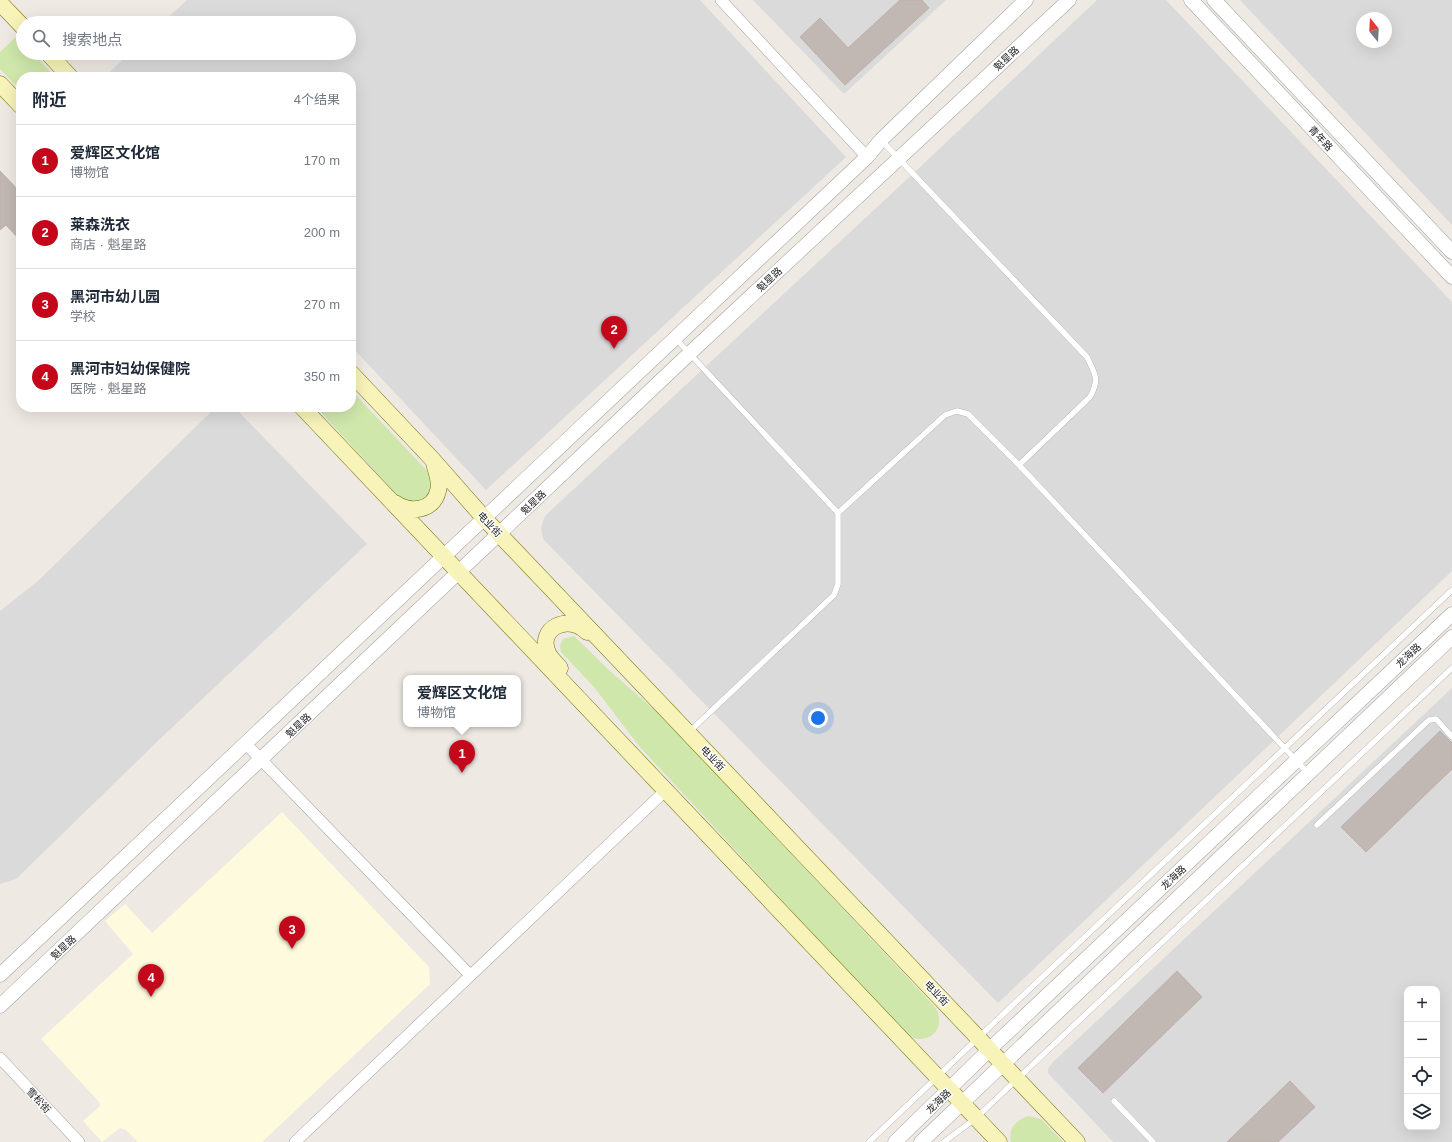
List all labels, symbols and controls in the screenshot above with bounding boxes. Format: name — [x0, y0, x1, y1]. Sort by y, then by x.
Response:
north arrow — [1356, 12, 1392, 48]
search box — [16, 16, 356, 60]
icon: search — [30, 27, 52, 49]
text: 搜索地点 — [62, 31, 122, 48]
street label: 魁星路 — [992, 44, 1021, 73]
text: 附近 — [32, 91, 66, 110]
text: 4个结果 — [294, 92, 340, 107]
street label: 青年路 — [1306, 124, 1335, 153]
text: 爱辉区文化馆 — [70, 144, 160, 161]
text: 1 — [41, 153, 49, 168]
text: 170 m — [304, 153, 340, 168]
text: 博物馆 — [70, 165, 109, 180]
text: 莱森洗衣 — [70, 216, 130, 233]
text: 2 — [41, 225, 49, 240]
text: 200 m — [304, 225, 340, 240]
text: 商店 · 魁星路 — [70, 237, 147, 252]
street label: 魁星路 — [755, 265, 784, 294]
text: 黑河市幼儿园 — [70, 288, 160, 305]
text: 3 — [41, 297, 49, 312]
text: 270 m — [304, 297, 340, 312]
text: 学校 — [70, 309, 96, 324]
pin: 2 — [601, 316, 627, 349]
text: 黑河市妇幼保健院 — [70, 360, 190, 377]
text: 4 — [41, 369, 49, 384]
text: 350 m — [304, 369, 340, 384]
text: 医院 · 魁星路 — [70, 381, 147, 396]
street label: 魁星路 — [519, 488, 548, 517]
street label: 电业街 — [475, 510, 504, 539]
street label: 龙海路 — [1394, 641, 1423, 670]
popup — [403, 675, 521, 727]
text: 爱辉区文化馆 — [417, 684, 507, 701]
text: 博物馆 — [417, 705, 456, 720]
your location — [808, 708, 828, 728]
street label: 魁星路 — [284, 711, 313, 740]
pin: 1 — [449, 740, 475, 773]
street label: 电业街 — [698, 744, 727, 773]
street label: 龙海路 — [1159, 863, 1188, 892]
pin: 3 — [279, 916, 305, 949]
street label: 魁星路 — [49, 933, 78, 962]
pin: 4 — [138, 964, 164, 997]
street label: 电业街 — [922, 979, 951, 1008]
map controls — [1404, 986, 1440, 1130]
button: + — [1404, 986, 1440, 1022]
button: − — [1404, 1022, 1440, 1058]
button: locate — [1404, 1058, 1440, 1094]
street label: 雪松街 — [24, 1086, 53, 1115]
street label: 龙海路 — [924, 1087, 953, 1116]
button: layers — [1404, 1094, 1440, 1130]

